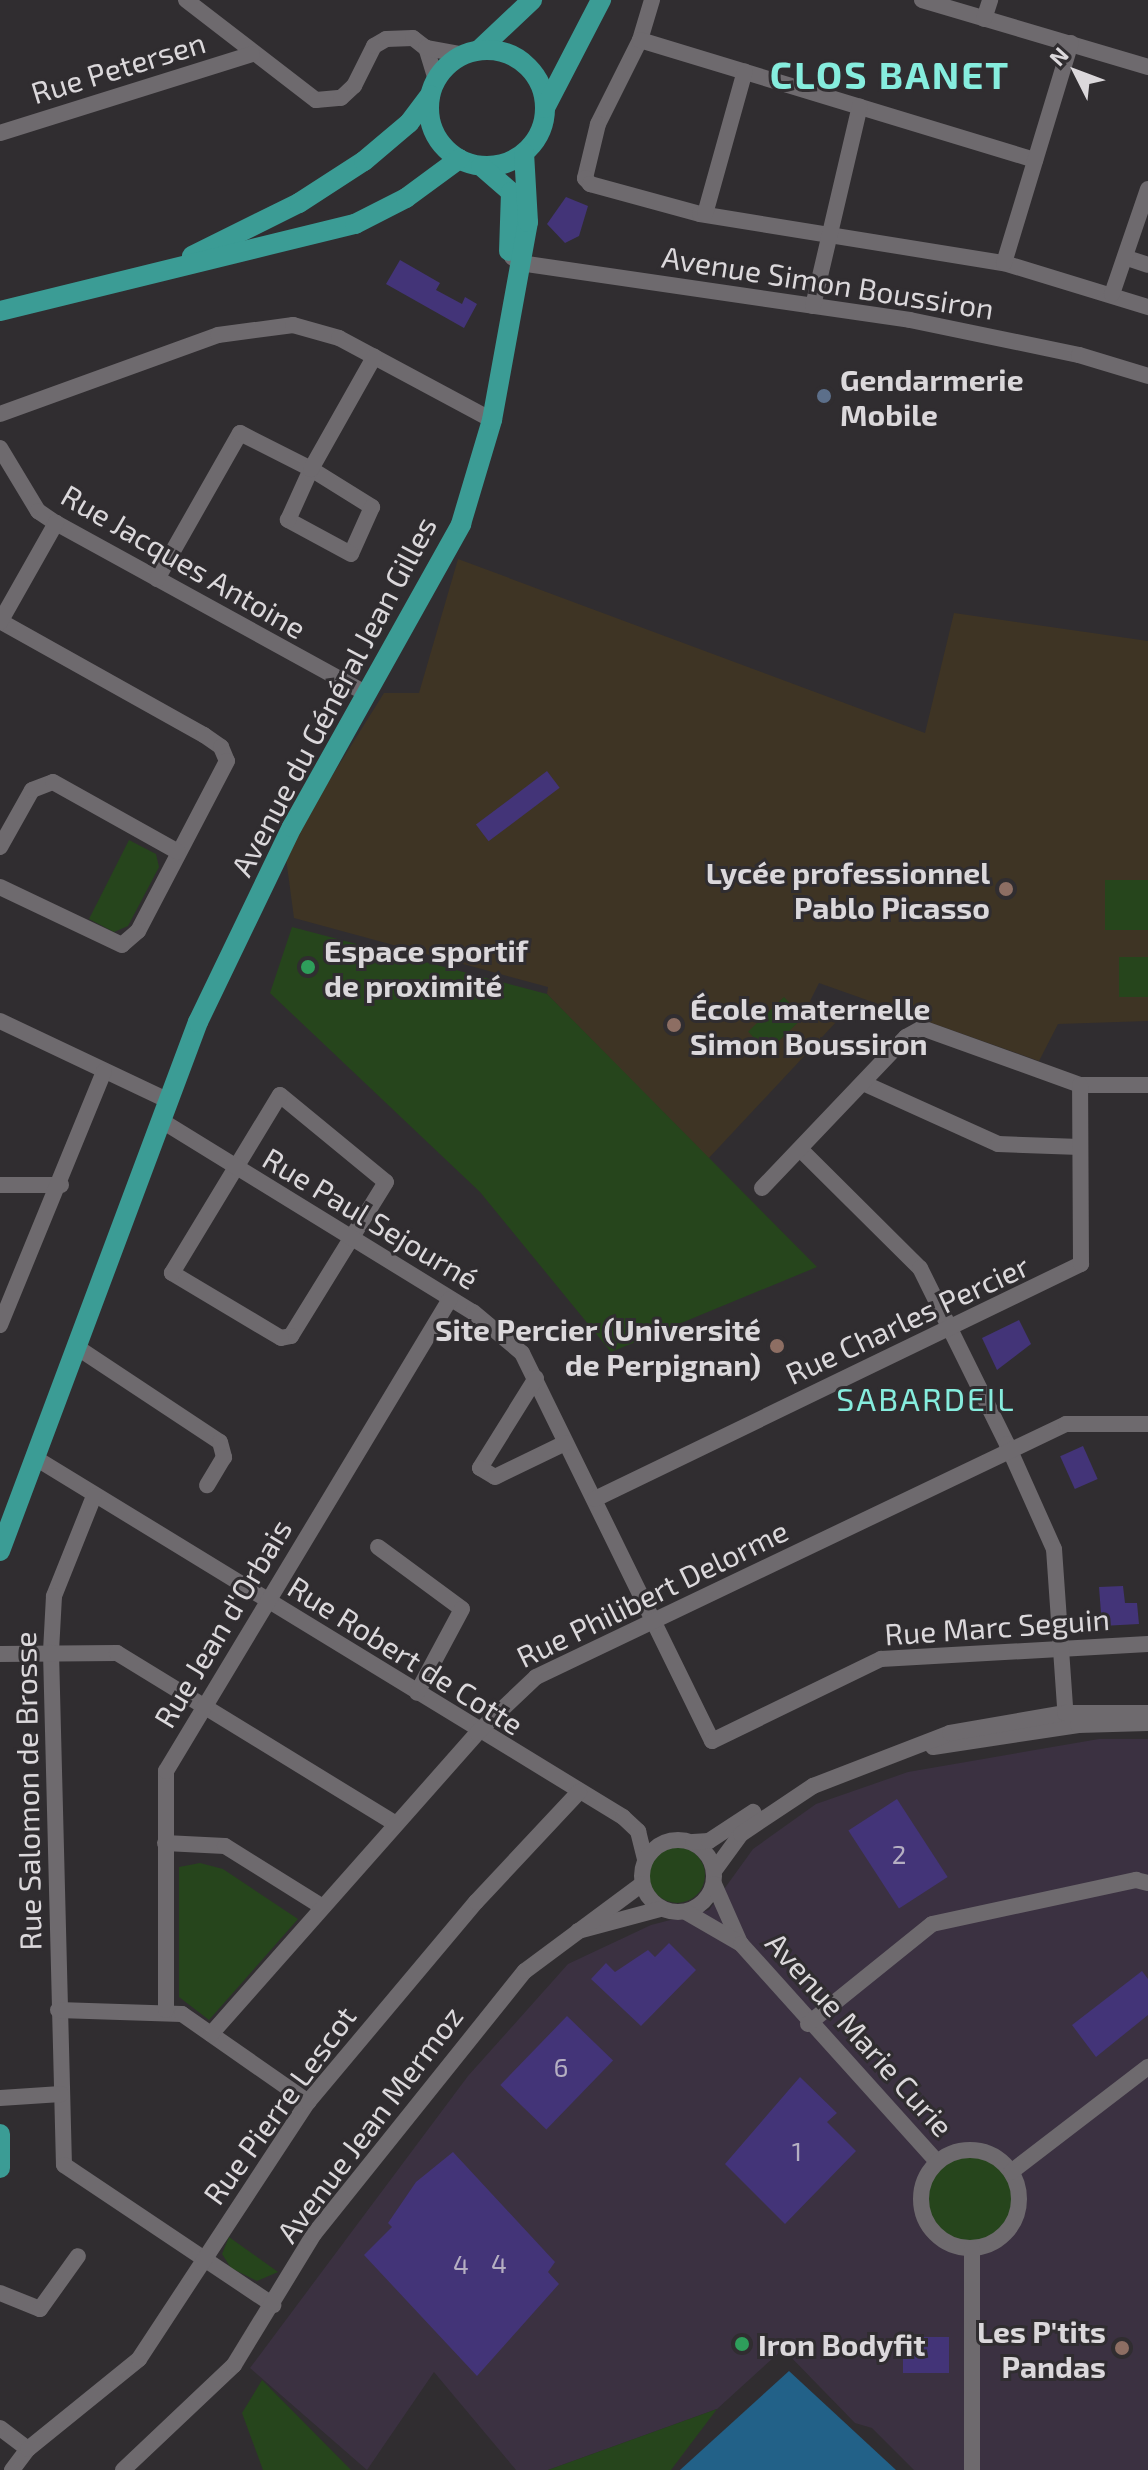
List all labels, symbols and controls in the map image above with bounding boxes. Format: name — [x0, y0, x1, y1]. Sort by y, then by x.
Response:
street label: Rue Petersen — [26, 23, 210, 111]
north arrow — [1036, 32, 1116, 112]
text: N — [1043, 41, 1073, 71]
district label: CLOS BANET — [770, 52, 1010, 98]
street label: Avenue Simon Boussiron — [659, 238, 997, 326]
place label: Gendarmerie Mobile — [840, 361, 1024, 432]
marker: Gendarmerie Mobile — [815, 387, 833, 405]
street label: Rue Jacques Antoine — [55, 476, 313, 646]
street label: Avenue du Général Jean Gilles — [222, 510, 444, 882]
place label: Lycée professionnel Pablo Picasso — [706, 854, 990, 924]
marker: Lycée professionnel Pablo Picasso — [997, 880, 1015, 898]
place label: Espace sportif de proximité — [324, 932, 528, 1002]
marker: Espace sportif de proximité — [299, 958, 317, 976]
place label: École maternelle Simon Boussiron — [690, 990, 930, 1060]
marker: École maternelle Simon Boussiron — [665, 1016, 683, 1034]
street label: Rue Paul Sejourné — [257, 1139, 485, 1297]
street label: Rue Charles Percier — [780, 1247, 1034, 1391]
place label: Site Percier (Université de Perpignan) — [434, 1311, 761, 1382]
marker: Site Percier (Université de Perpignan) — [768, 1337, 786, 1355]
district label: SABARDEIL — [836, 1379, 1016, 1417]
street label: Rue Jean d'Orbais — [146, 1512, 298, 1734]
street label: Rue Philibert Delorme — [511, 1512, 793, 1674]
street label: Rue Robert de Cotte — [282, 1568, 530, 1742]
street label: Rue Marc Seguin — [883, 1600, 1111, 1652]
street label: Rue Salomon de Brosse — [6, 1631, 48, 1951]
house number: 2 — [892, 1838, 906, 1870]
street label: Avenue Marie Curie — [759, 1925, 961, 2143]
street label: Avenue Jean Mermoz — [268, 1998, 470, 2250]
street label: Rue Pierre Lescot — [195, 1999, 363, 2211]
house number: 6 — [554, 2051, 568, 2083]
house number: 1 — [792, 2135, 802, 2167]
house number: 4 — [491, 2247, 507, 2279]
house number: 4 — [453, 2248, 469, 2280]
place label: Les P'tits Pandas — [977, 2313, 1106, 2384]
place label: Iron Bodyfit — [758, 2326, 926, 2362]
marker: Iron Bodyfit — [733, 2335, 751, 2353]
marker: Les P'tits Pandas — [1113, 2339, 1131, 2357]

